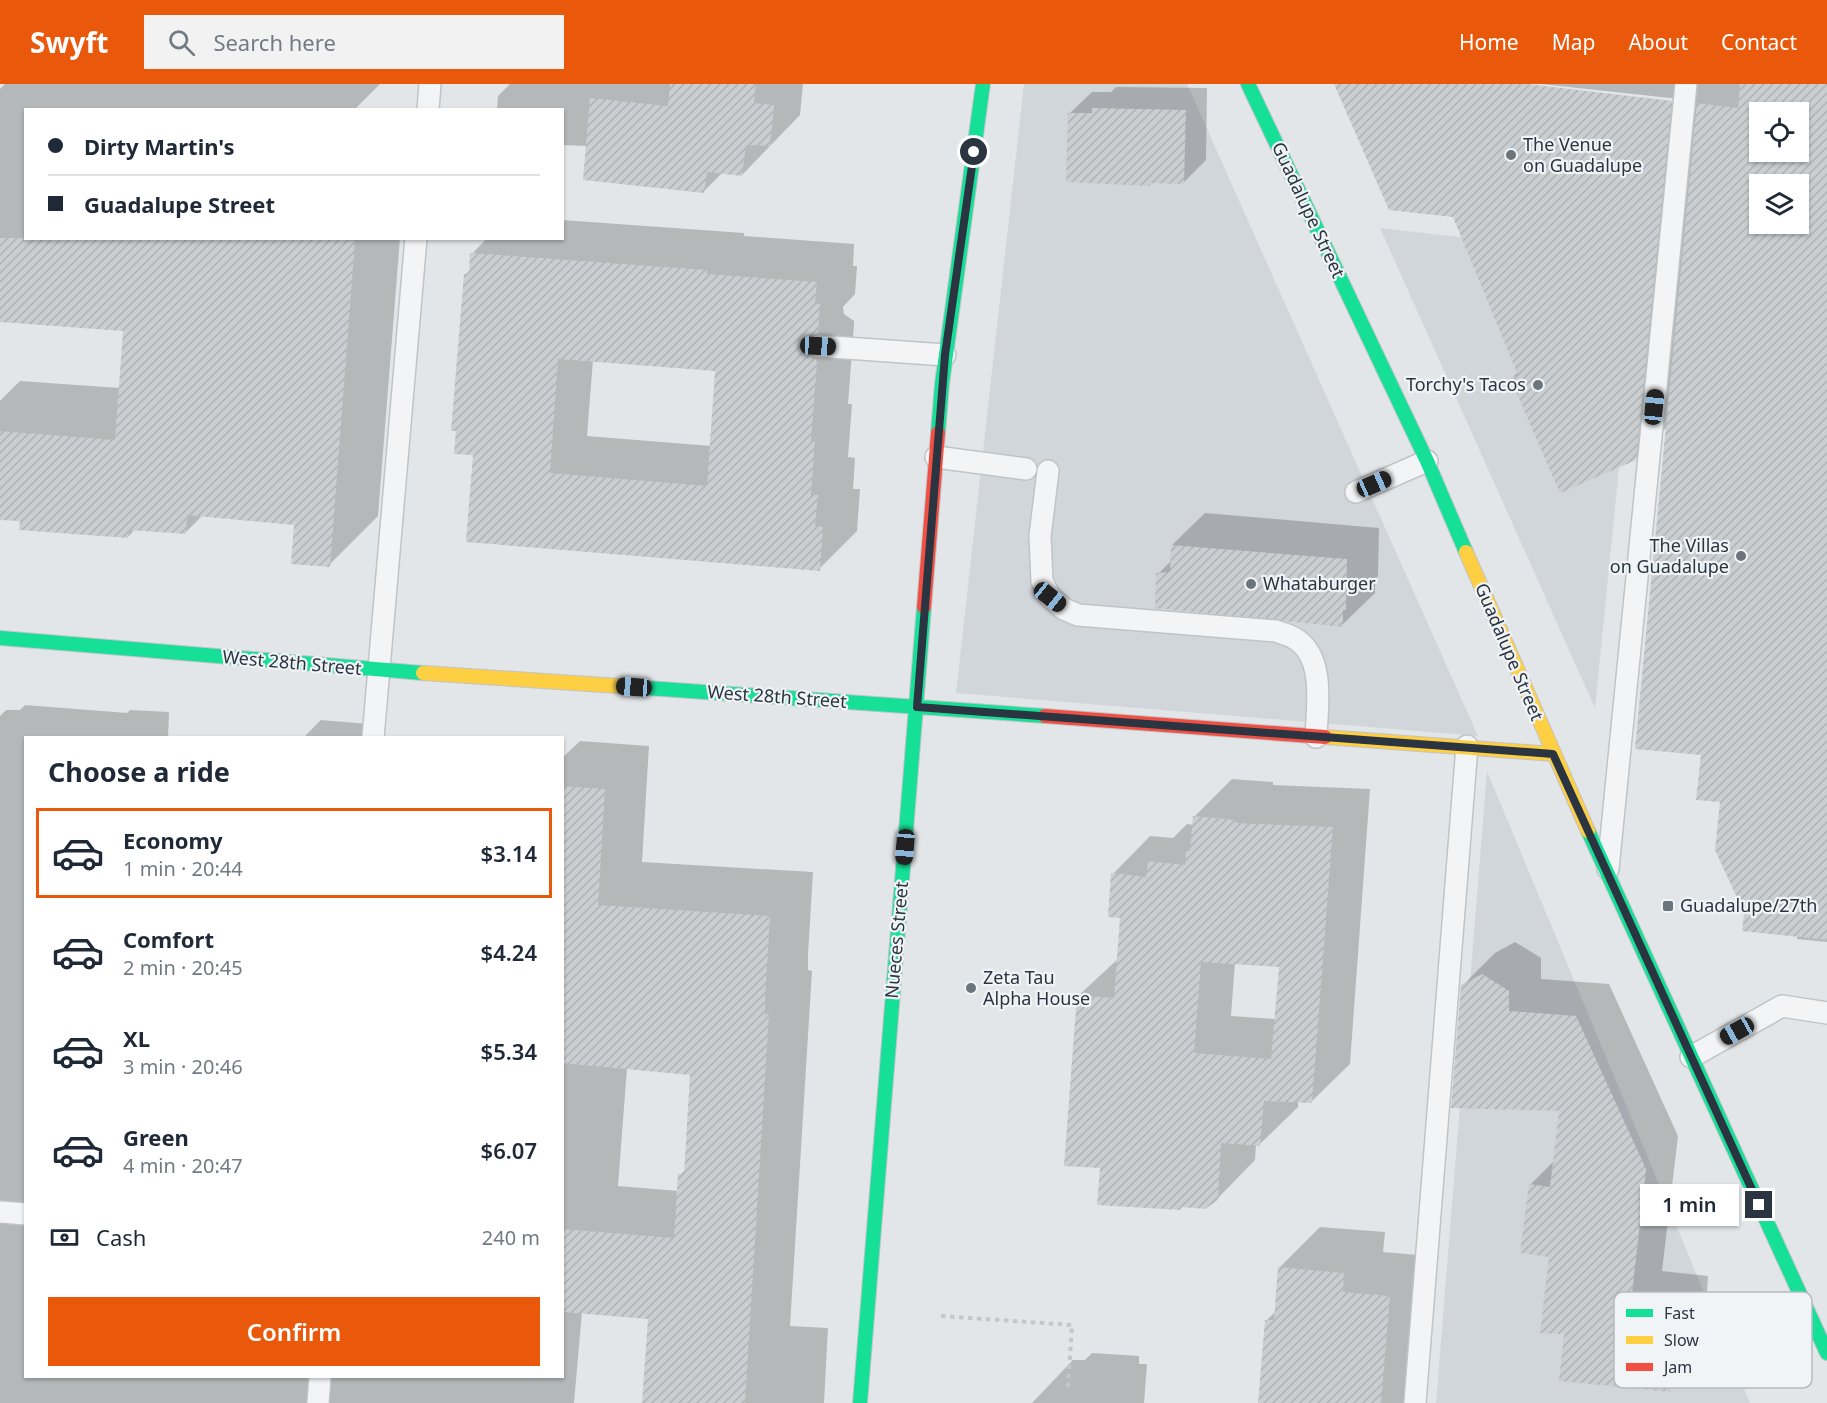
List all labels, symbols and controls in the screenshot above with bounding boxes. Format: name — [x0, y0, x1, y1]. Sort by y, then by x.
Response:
search box — [144, 15, 564, 69]
text: Swyft — [30, 23, 108, 61]
icon: search — [165, 26, 198, 59]
text: Search here — [213, 27, 336, 57]
text: Home — [1459, 28, 1519, 56]
text: Map — [1552, 28, 1595, 56]
text: About — [1628, 28, 1688, 56]
text: Contact — [1721, 28, 1797, 56]
map controls — [1749, 102, 1809, 234]
button: locate — [1749, 102, 1809, 162]
text: Dirty Martin's — [84, 131, 235, 161]
place label: The Venue on Guadalupe — [1523, 132, 1642, 177]
route start — [960, 138, 987, 165]
street label: Guadalupe Street — [1267, 138, 1351, 282]
marker: The Venue on Guadalupe — [1504, 148, 1518, 162]
button: layers — [1749, 174, 1809, 234]
text: Guadalupe Street — [84, 189, 275, 219]
car — [800, 336, 836, 356]
place label: Torchy's Tacos — [1406, 372, 1526, 396]
marker: Torchy's Tacos — [1531, 378, 1545, 392]
car — [1643, 388, 1665, 426]
car — [1354, 468, 1394, 500]
place label: The Villas on Guadalupe — [1610, 533, 1729, 578]
marker: The Villas on Guadalupe — [1734, 549, 1748, 563]
place label: Whataburger — [1263, 571, 1376, 595]
marker: Whataburger — [1244, 577, 1258, 591]
car — [1030, 579, 1070, 615]
street label: Guadalupe Street — [1470, 579, 1550, 725]
street label: West 28th Street — [222, 644, 363, 680]
car — [615, 677, 653, 697]
street label: West 28th Street — [707, 679, 848, 713]
text: Choose a ride — [48, 753, 230, 790]
text: Economy — [123, 825, 222, 855]
icon: car — [51, 826, 105, 880]
car — [894, 828, 916, 866]
text: $3.14 — [481, 838, 537, 868]
text: 1 min · 20:44 — [123, 855, 243, 882]
street label: Nueces Street — [879, 880, 913, 999]
place label: Guadalupe/27th — [1680, 893, 1817, 917]
marker: Guadalupe/27th — [1661, 899, 1675, 913]
text: Comfort — [123, 924, 214, 954]
icon: car — [51, 925, 105, 979]
text: $4.24 — [481, 937, 537, 967]
text: 2 min · 20:45 — [123, 954, 243, 981]
place label: Zeta Tau Alpha House — [983, 965, 1090, 1010]
marker: Zeta Tau Alpha House — [964, 981, 978, 995]
car — [1717, 1014, 1757, 1048]
text: XL — [123, 1023, 150, 1053]
icon: car — [51, 1024, 105, 1078]
text: $5.34 — [481, 1036, 537, 1066]
text: 3 min · 20:46 — [123, 1053, 243, 1080]
text: Green — [123, 1122, 189, 1152]
icon: car — [51, 1123, 105, 1177]
text: $6.07 — [481, 1135, 537, 1165]
text: 4 min · 20:47 — [123, 1152, 243, 1179]
callout: 1 min — [1639, 1184, 1738, 1226]
text: 1 min — [1662, 1191, 1717, 1218]
route end — [1745, 1191, 1772, 1218]
icon: cash — [48, 1221, 81, 1254]
text: Cash — [96, 1222, 146, 1252]
text: 240 m — [482, 1224, 540, 1251]
legend — [1614, 1292, 1812, 1388]
button: Confirm — [48, 1297, 540, 1366]
text: Fast — [1664, 1302, 1695, 1324]
text: Slow — [1664, 1329, 1699, 1351]
text: Jam — [1662, 1356, 1692, 1378]

